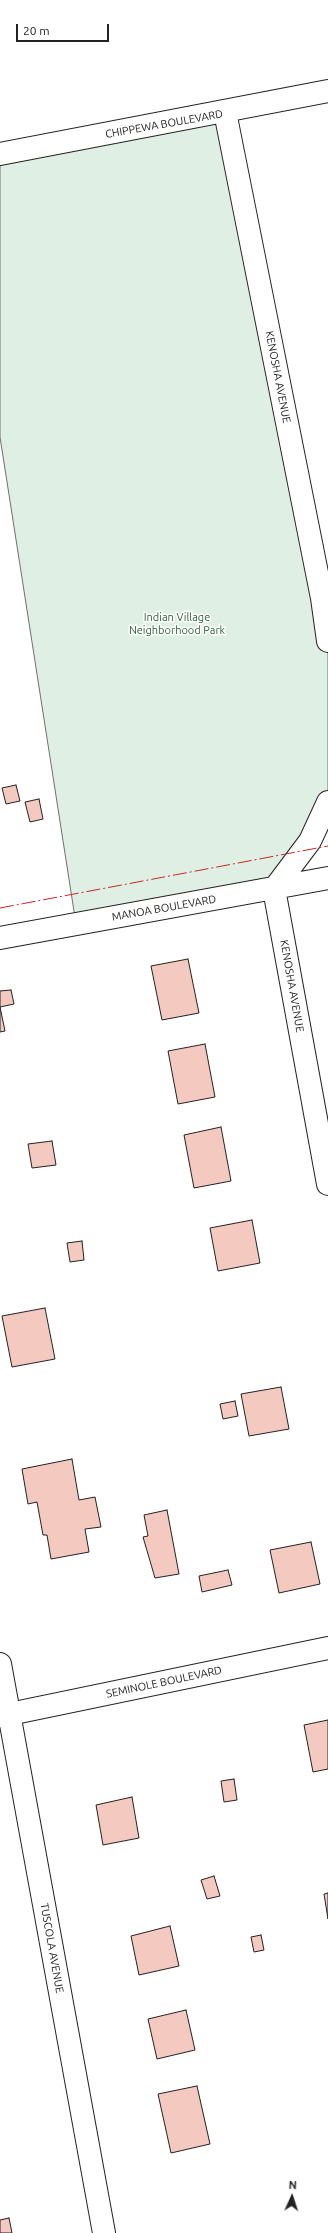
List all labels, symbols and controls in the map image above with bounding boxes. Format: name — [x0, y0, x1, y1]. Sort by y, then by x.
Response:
scale bar — [18, 16, 111, 42]
text: 20 m — [23, 24, 50, 37]
street label: CHIPPEWA BOULEVARD — [104, 107, 224, 141]
street label: KENOSHA AVENUE — [263, 330, 293, 424]
park label: Indian Village Neighborhood Park — [129, 610, 225, 636]
street label: MANOA BOULEVARD — [111, 892, 217, 924]
street label: KENOSHA AVENUE — [277, 939, 307, 1033]
street label: SEMINOLE BOULEVARD — [105, 1663, 223, 1701]
street label: TUSCOLA AVENUE — [38, 1902, 66, 1994]
north arrow — [272, 2177, 312, 2217]
text: N — [288, 2179, 297, 2191]

